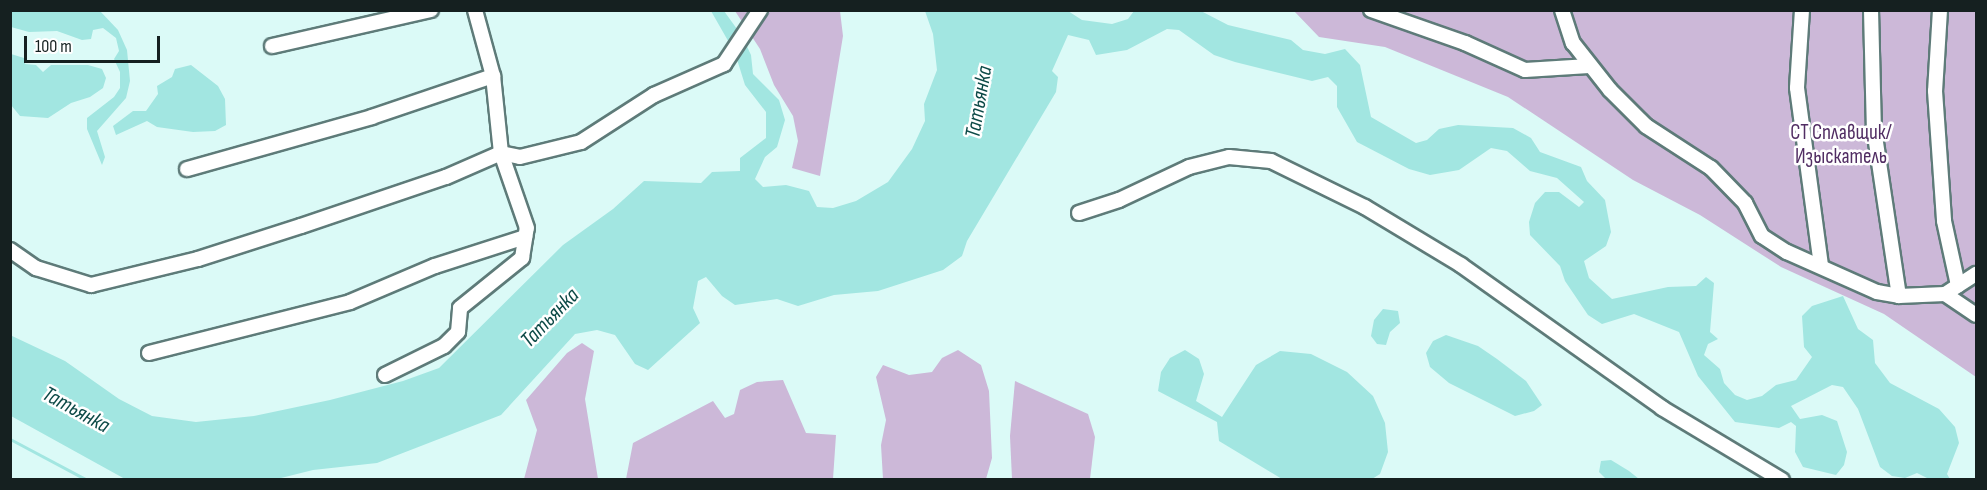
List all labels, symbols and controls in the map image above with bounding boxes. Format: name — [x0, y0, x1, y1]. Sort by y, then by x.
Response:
scale bar — [27, 24, 164, 62]
text: 100 m — [35, 36, 72, 57]
water label: Татьянка — [960, 64, 998, 140]
park label: СТ Сплавщик/ Изыскатель — [1790, 120, 1892, 170]
water label: Татьянка — [515, 283, 585, 353]
water label: Татьянка — [38, 381, 114, 439]

